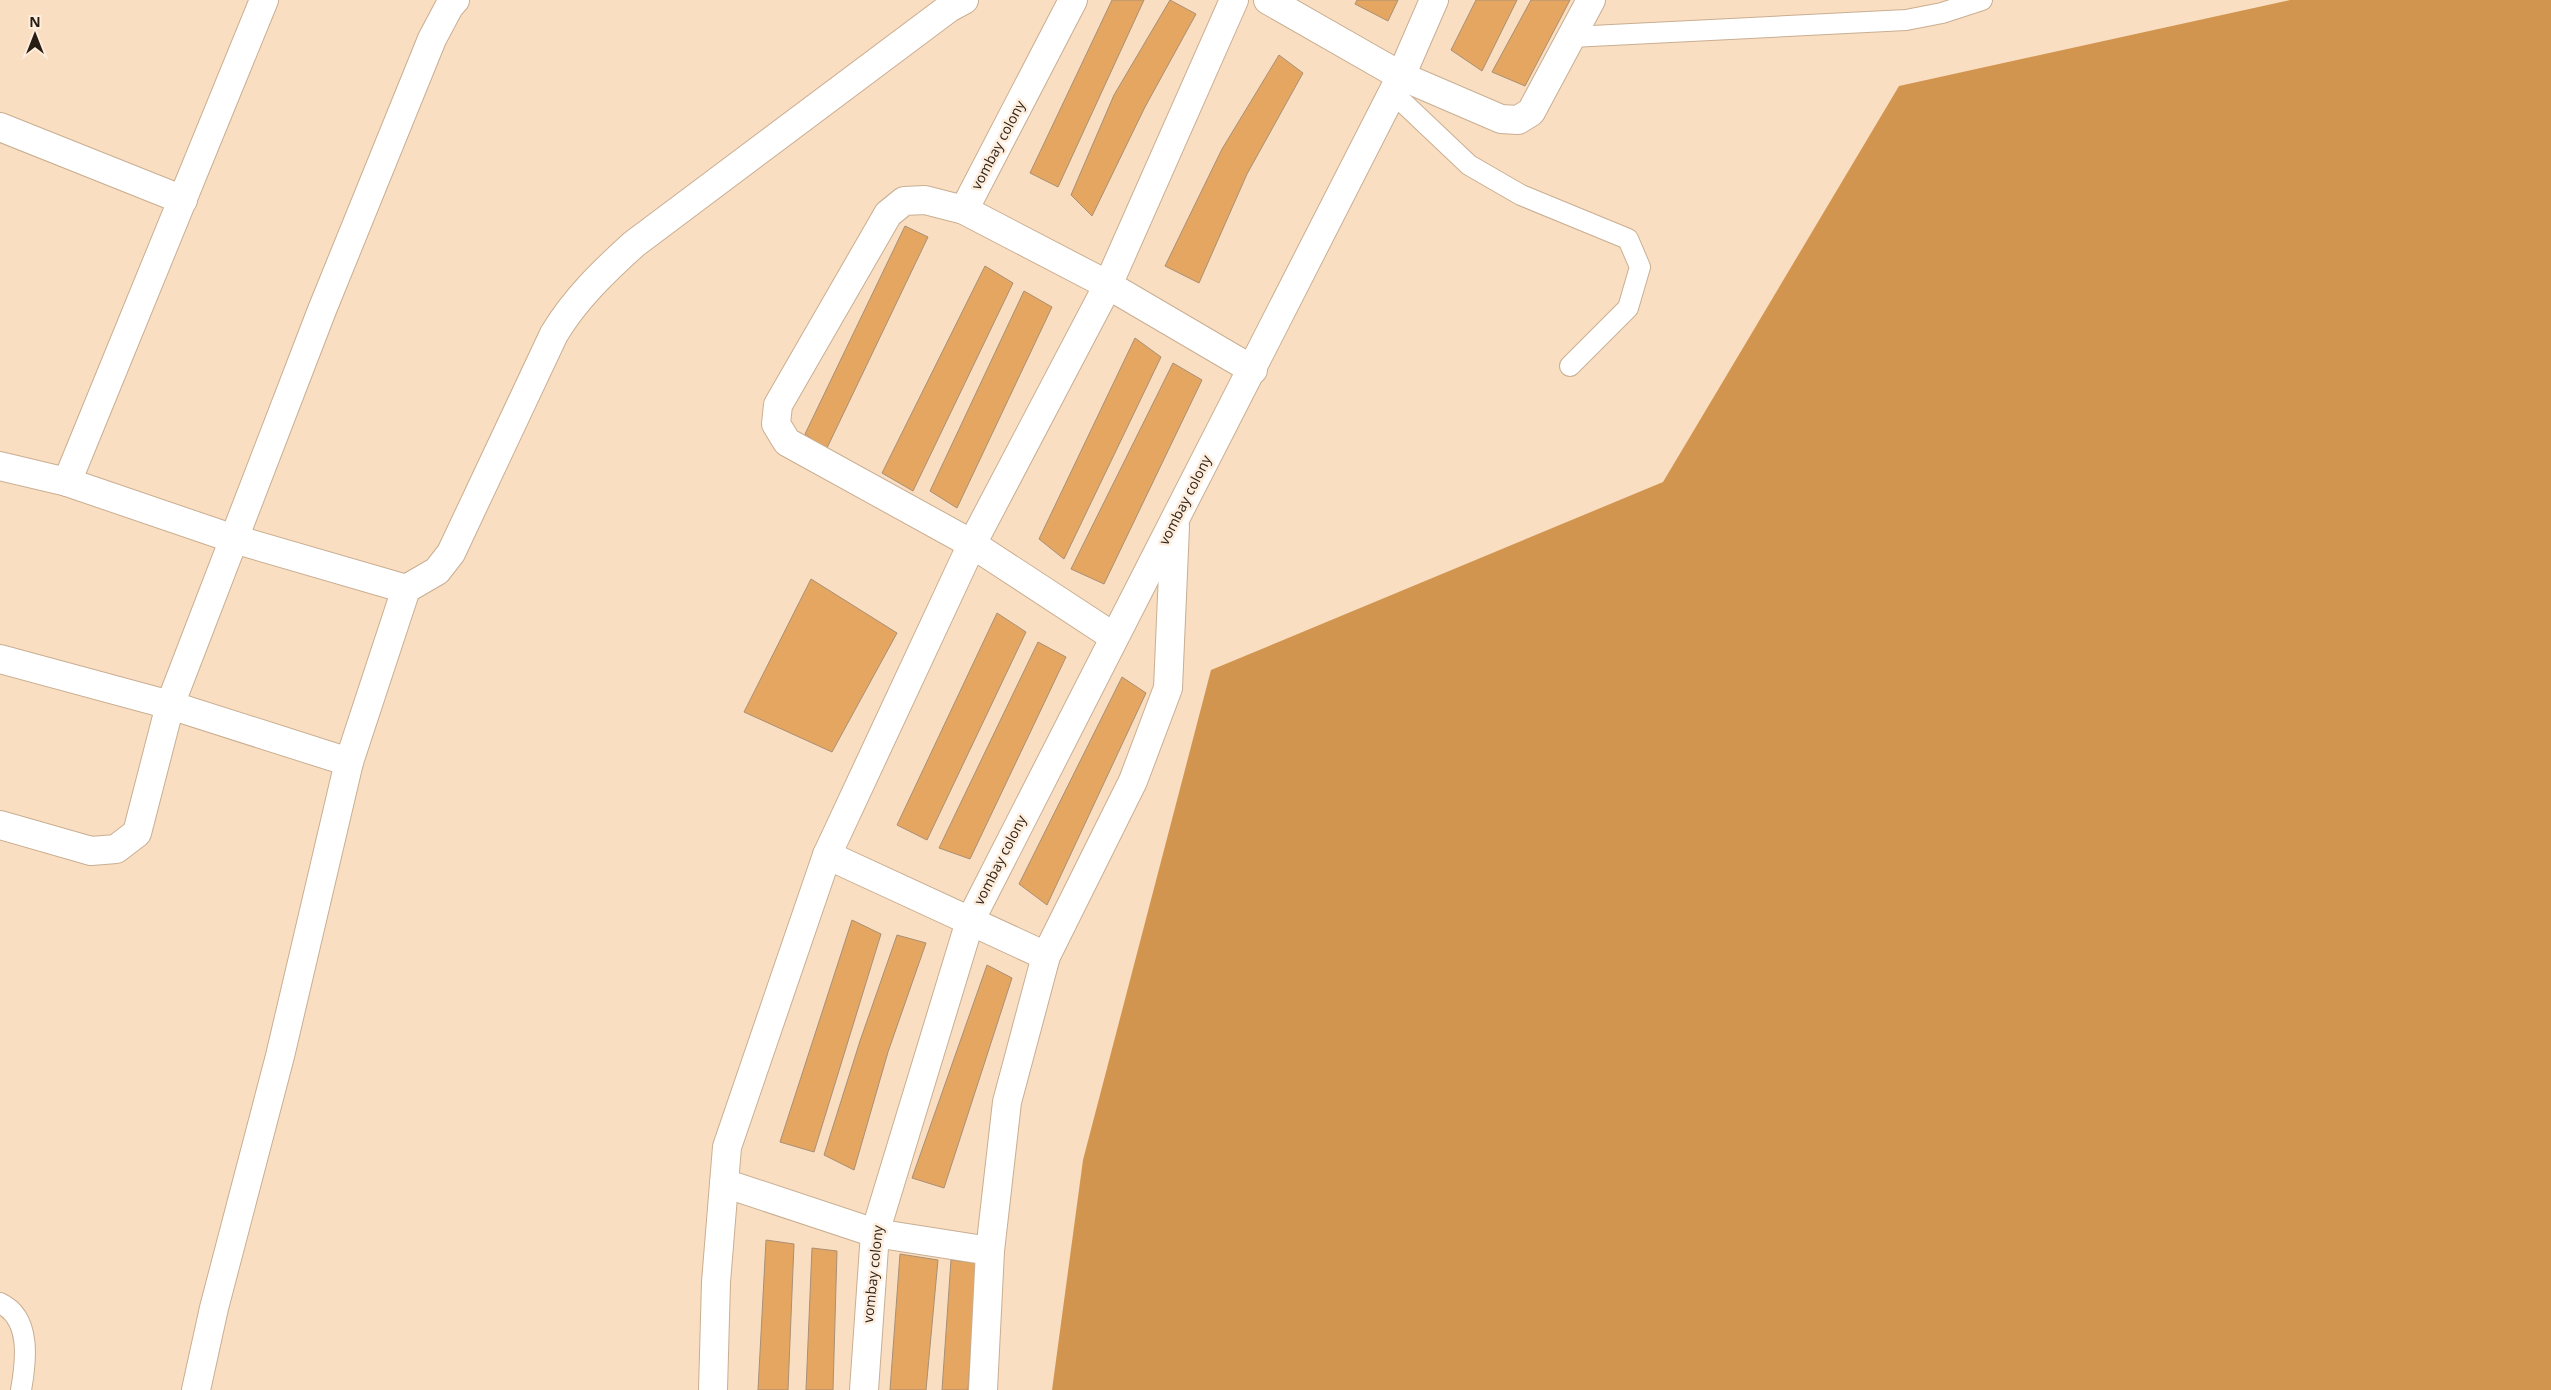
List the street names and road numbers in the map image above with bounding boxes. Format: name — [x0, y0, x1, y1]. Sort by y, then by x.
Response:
street label: vombay colony — [966, 96, 1029, 193]
street label: vombay colony — [1154, 451, 1216, 548]
street label: vombay colony — [969, 811, 1031, 908]
street label: vombay colony — [858, 1223, 887, 1324]

